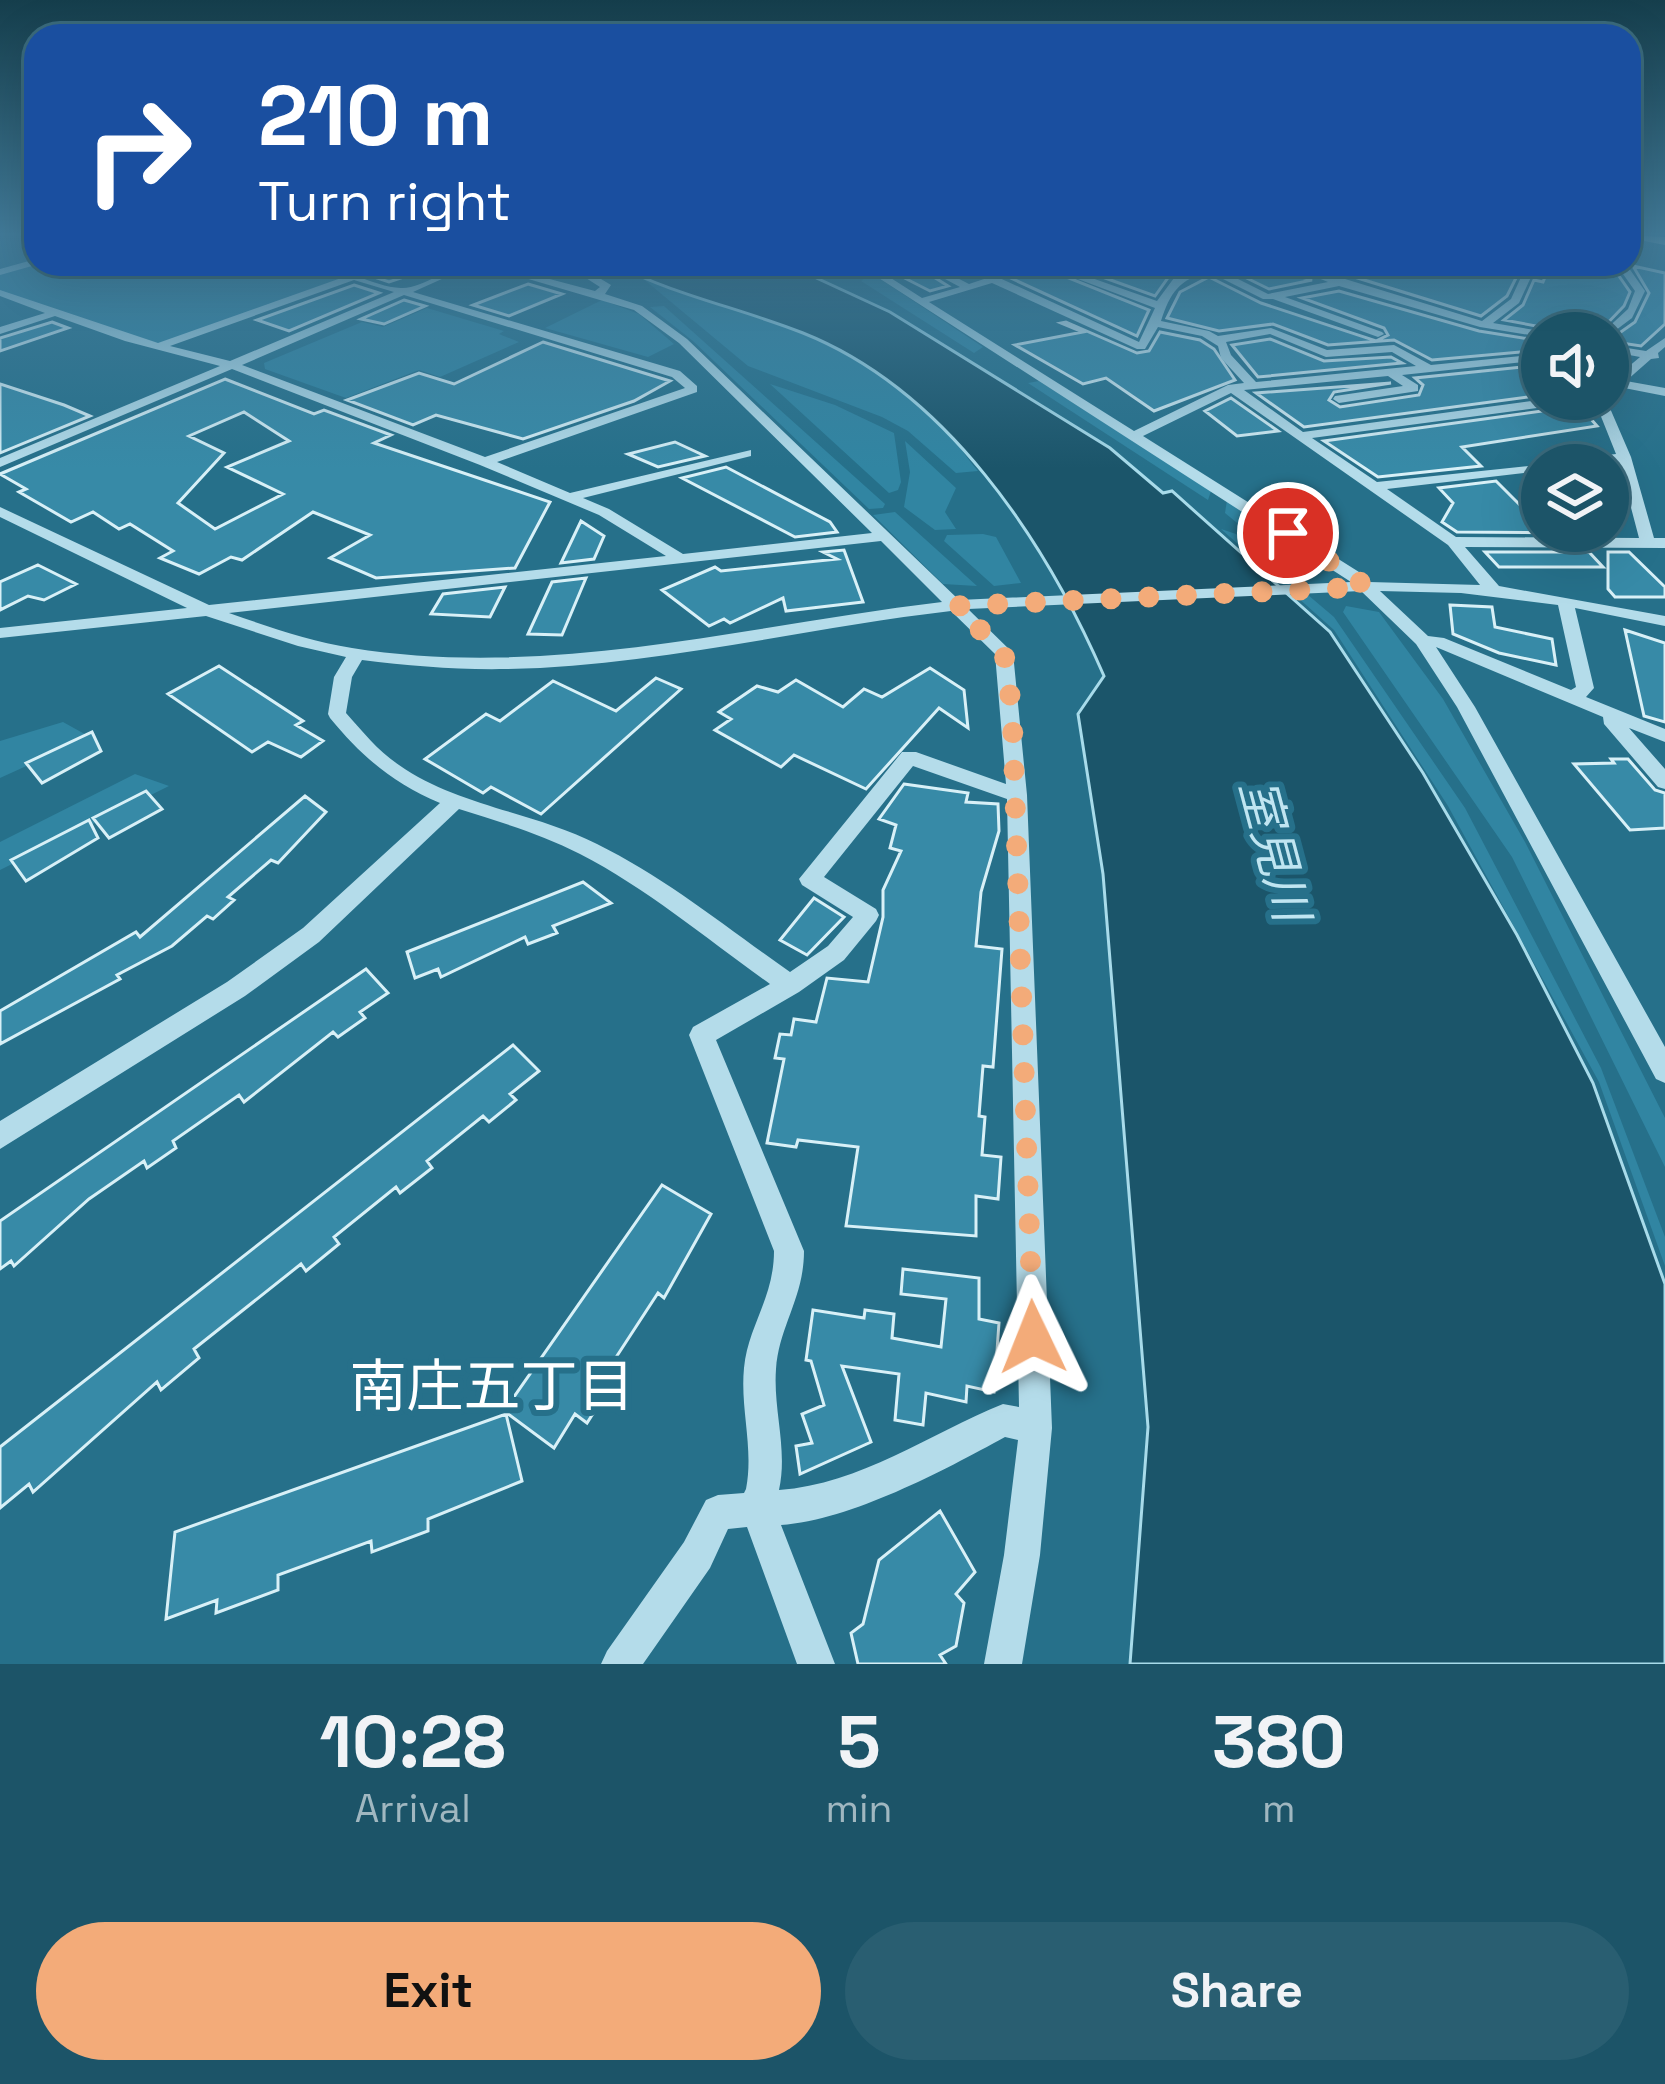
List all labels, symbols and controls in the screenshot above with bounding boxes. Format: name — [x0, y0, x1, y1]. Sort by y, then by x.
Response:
text: 210 m — [258, 62, 493, 170]
icon: right — [60, 72, 216, 228]
text: Turn right — [258, 167, 511, 236]
map controls — [1521, 312, 1629, 552]
button: sound — [1521, 312, 1629, 420]
button: layers — [1521, 444, 1629, 552]
pin — [1237, 482, 1339, 584]
icon: arrive — [1255, 500, 1321, 566]
water label: 室見川 — [1226, 773, 1324, 932]
position arrow — [970, 1274, 1096, 1400]
district label: 南庄五丁目 — [350, 1350, 635, 1423]
text: 10:28 — [319, 1696, 506, 1788]
text: 5 — [837, 1696, 881, 1788]
text: 380 — [1212, 1696, 1346, 1788]
text: Arrival — [355, 1784, 471, 1833]
text: min — [825, 1784, 892, 1833]
text: m — [1262, 1784, 1296, 1833]
button: Exit — [36, 1922, 821, 2060]
button: Share — [845, 1922, 1629, 2060]

